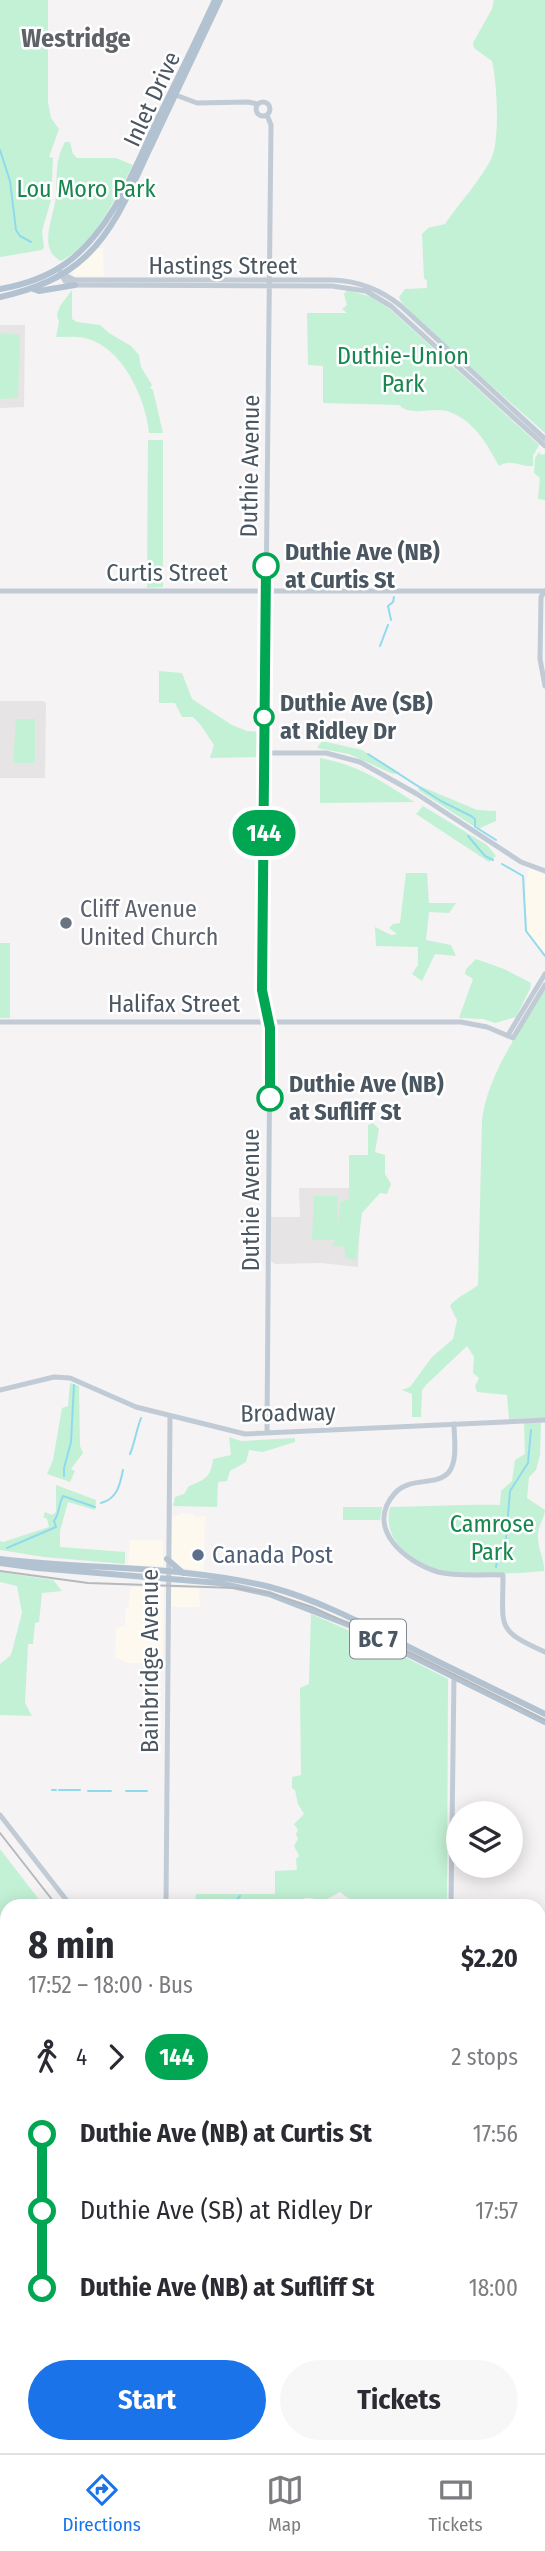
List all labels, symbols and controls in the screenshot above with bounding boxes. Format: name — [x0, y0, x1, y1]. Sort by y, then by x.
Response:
district label: Westridge — [21, 23, 131, 54]
street label: Inlet Drive — [118, 47, 186, 151]
park label: Lou Moro Park — [16, 175, 156, 203]
street label: Hastings Street — [149, 252, 298, 280]
park label: Duthie-Union Park — [337, 342, 469, 398]
street label: Duthie Avenue — [235, 394, 265, 538]
place label: Duthie Ave (NB) at Curtis St — [285, 538, 440, 594]
marker: Duthie Ave (NB) at Curtis St — [253, 553, 279, 579]
street label: Curtis Street — [106, 559, 228, 587]
place label: Duthie Ave (SB) at Ridley Dr — [280, 689, 433, 745]
marker: Duthie Ave (SB) at Ridley Dr — [254, 707, 274, 727]
line badge: 144 — [224, 810, 304, 856]
text: 144 — [247, 819, 281, 847]
place label: Cliff Avenue United Church — [80, 895, 218, 951]
marker: Cliff Avenue United Church — [58, 915, 74, 931]
street label: Halifax Street — [108, 990, 240, 1018]
place label: Duthie Ave (NB) at Sufliff St — [289, 1070, 444, 1126]
marker: Duthie Ave (NB) at Sufliff St — [257, 1085, 283, 1111]
street label: Duthie Avenue — [237, 1129, 265, 1271]
street label: Broadway — [240, 1398, 336, 1428]
park label: Camrose Park — [450, 1510, 534, 1566]
place label: Canada Post — [212, 1541, 333, 1569]
marker: Canada Post — [190, 1547, 206, 1563]
street label: Bainbridge Avenue — [136, 1569, 164, 1753]
road number: BC 7 — [350, 1620, 406, 1658]
map controls — [446, 1801, 523, 1878]
button: layers — [446, 1801, 523, 1878]
text: 8 min — [28, 1922, 115, 1968]
text: $2.20 — [461, 1943, 518, 1974]
text: 17:52 – 18:00 · Bus — [28, 1971, 193, 1999]
icon: walk — [28, 2038, 66, 2076]
icon: forward — [97, 2038, 135, 2076]
text: 4 — [76, 2043, 87, 2071]
text: 144 — [159, 2043, 194, 2071]
text: 2 stops — [451, 2043, 518, 2071]
text: Duthie Ave (NB) at Curtis St — [80, 2118, 372, 2149]
text: 17:56 — [473, 2120, 518, 2148]
text: Duthie Ave (SB) at Ridley Dr — [80, 2195, 372, 2226]
text: 17:57 — [475, 2197, 518, 2225]
text: Duthie Ave (NB) at Sufliff St — [80, 2272, 374, 2303]
text: 18:00 — [469, 2274, 518, 2302]
button: Start — [28, 2360, 266, 2440]
button: Tickets — [280, 2360, 518, 2440]
tab: Directions — [62, 2471, 141, 2536]
tab: Map — [266, 2471, 304, 2536]
tab: Tickets — [428, 2471, 483, 2536]

